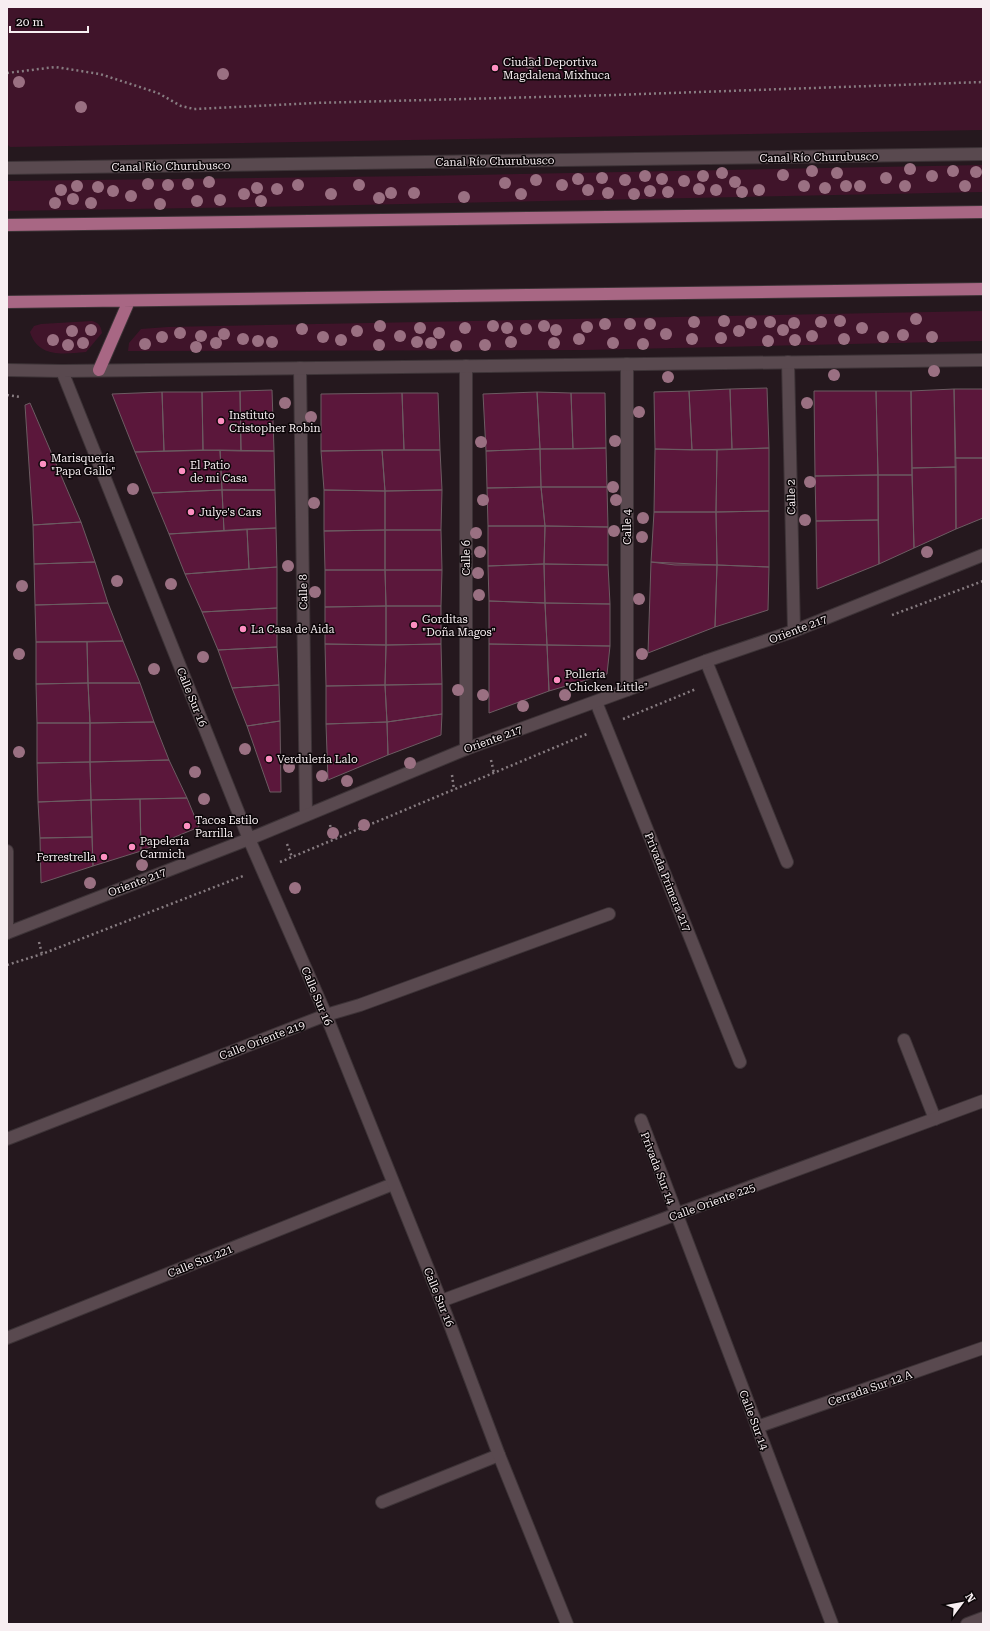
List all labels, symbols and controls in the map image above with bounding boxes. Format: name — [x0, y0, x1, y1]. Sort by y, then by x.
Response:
scale bar — [10, 8, 88, 34]
text: 20 m — [16, 15, 43, 29]
place label: Ciudad Deportiva Magdalena Mixhuca — [503, 56, 610, 82]
marker: Ciudad Deportiva Magdalena Mixhuca — [490, 63, 500, 73]
street label: Canal Río Churubusco — [759, 150, 879, 165]
street label: Canal Río Churubusco — [435, 154, 555, 169]
street label: Canal Río Churubusco — [111, 159, 231, 174]
place label: Instituto Cristopher Robin — [229, 409, 321, 435]
marker: Instituto Cristopher Robin — [216, 416, 226, 426]
place label: Marisquería "Papa Gallo" — [51, 452, 115, 478]
marker: Marisquería "Papa Gallo" — [38, 459, 48, 469]
place label: El Patio de mi Casa — [190, 459, 247, 485]
marker: El Patio de mi Casa — [177, 466, 187, 476]
street label: Calle 2 — [785, 479, 798, 515]
place label: Julye's Cars — [199, 506, 261, 519]
marker: Julye's Cars — [186, 507, 196, 517]
street label: Calle 4 — [621, 508, 634, 545]
street label: Calle 6 — [460, 540, 473, 576]
street label: Calle 8 — [297, 574, 310, 610]
street label: Oriente 217 — [767, 612, 829, 647]
place label: Gorditas "Doña Magos" — [422, 613, 496, 639]
marker: Gorditas "Doña Magos" — [409, 620, 419, 630]
place label: La Casa de Aida — [251, 623, 335, 636]
marker: La Casa de Aida — [238, 624, 248, 634]
street label: Calle Sur 16 — [174, 666, 209, 729]
place label: Pollería "Chicken Little" — [565, 668, 648, 694]
marker: Pollería "Chicken Little" — [552, 675, 562, 685]
street label: Oriente 217 — [462, 723, 524, 756]
place label: Verdulería Lalo — [277, 753, 358, 766]
marker: Verdulería Lalo — [264, 754, 274, 764]
place label: Tacos Estilo Parrilla — [195, 814, 259, 840]
marker: Tacos Estilo Parrilla — [182, 821, 192, 831]
street label: Privada Primera 217 — [642, 831, 693, 934]
place label: Papelería Carmich — [140, 835, 189, 861]
marker: Papelería Carmich — [127, 842, 137, 852]
place label: Ferrestrella — [36, 851, 96, 864]
marker: Ferrestrella — [99, 852, 109, 862]
street label: Oriente 217 — [106, 865, 168, 900]
street label: Calle Sur 16 — [298, 965, 335, 1028]
street label: Calle Oriente 219 — [218, 1018, 307, 1063]
street label: Privada Sur 14 — [638, 1130, 678, 1207]
street label: Calle Oriente 225 — [667, 1181, 757, 1224]
street label: Calle Sur 221 — [166, 1243, 235, 1280]
street label: Calle Sur 16 — [421, 1266, 456, 1329]
street label: Cerrada Sur 12 A — [826, 1368, 914, 1409]
street label: Calle Sur 14 — [736, 1389, 771, 1453]
north arrow — [942, 1583, 982, 1623]
text: N — [962, 1591, 978, 1605]

